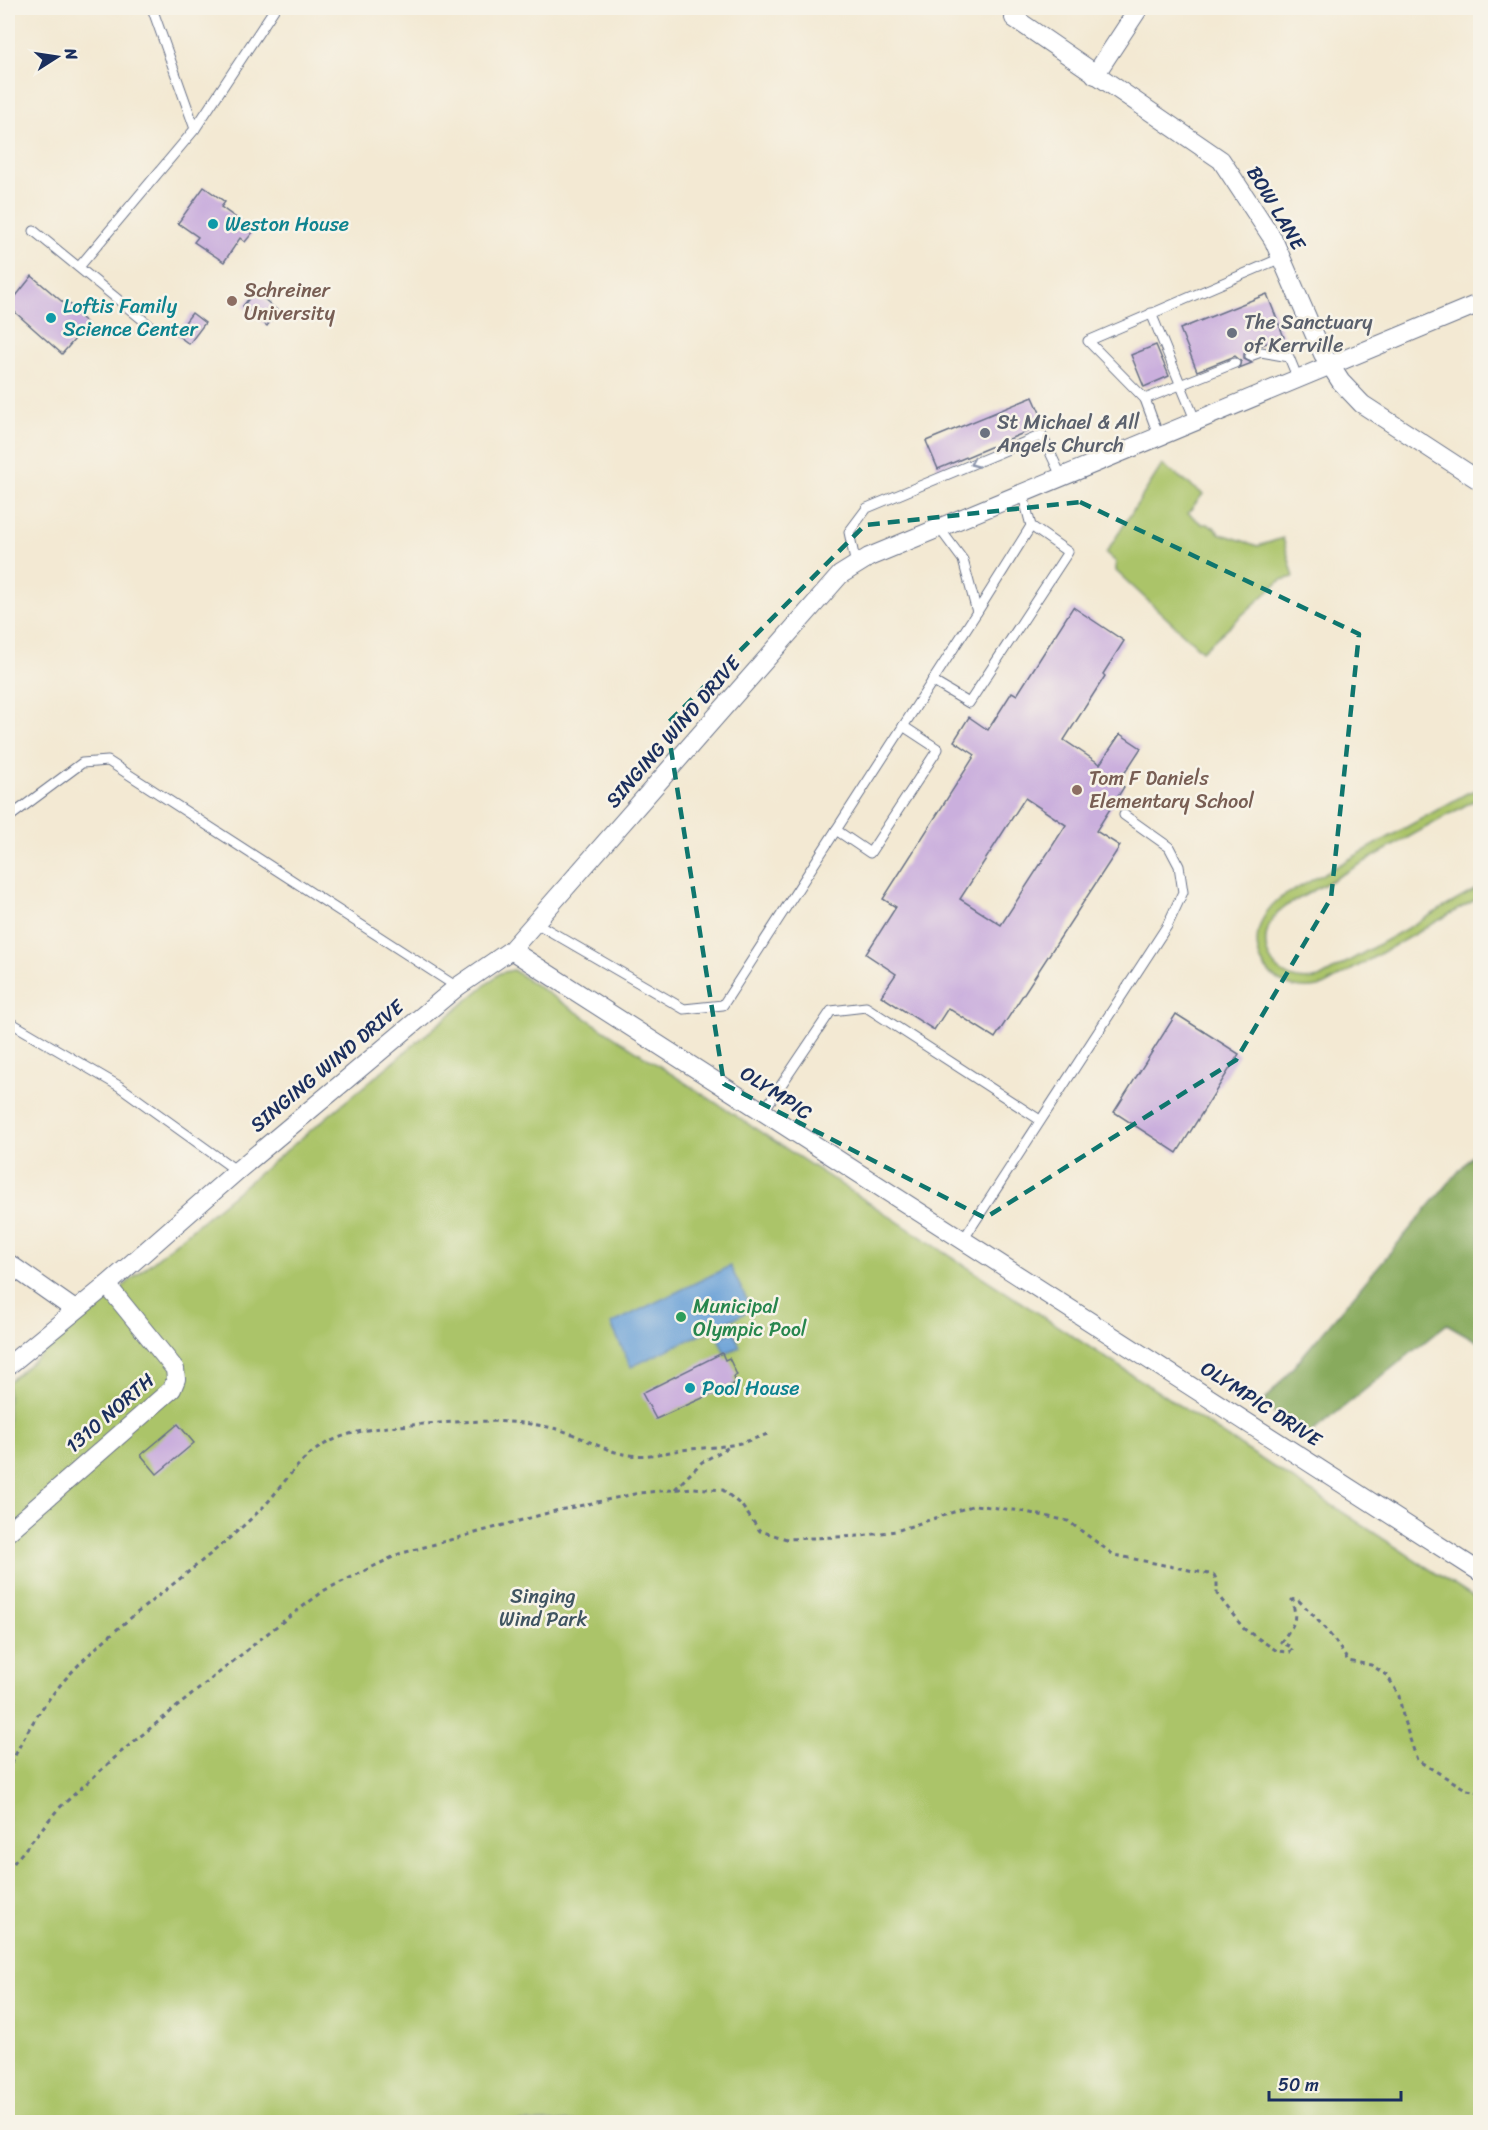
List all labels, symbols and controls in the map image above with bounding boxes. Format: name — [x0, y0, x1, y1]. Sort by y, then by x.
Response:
north arrow — [27, 27, 87, 87]
text: N — [56, 45, 87, 63]
street label: BOW LANE — [1237, 159, 1316, 259]
place label: Weston House — [225, 207, 349, 242]
marker: Weston House — [206, 217, 220, 231]
place label: Schreiner University — [244, 273, 336, 331]
place label: Loftis Family Science Center — [63, 289, 198, 347]
marker: Schreiner University — [225, 294, 239, 308]
place label: The Sanctuary of Kerrville — [1244, 305, 1373, 363]
marker: Loftis Family Science Center — [44, 311, 58, 325]
marker: The Sanctuary of Kerrville — [1225, 326, 1239, 340]
place label: St Michael & All Angels Church — [996, 405, 1140, 463]
marker: St Michael & All Angels Church — [978, 426, 992, 440]
one-way arrow — [969, 456, 980, 468]
street label: SINGING WIND DRIVE — [597, 646, 751, 816]
place label: Tom F Daniels Elementary School — [1089, 761, 1254, 819]
marker: Tom F Daniels Elementary School — [1070, 783, 1084, 797]
street label: SINGING WIND DRIVE — [242, 989, 414, 1141]
street label: OLYMPIC — [733, 1056, 820, 1130]
place label: Municipal Olympic Pool — [693, 1289, 807, 1347]
marker: Municipal Olympic Pool — [674, 1310, 688, 1324]
street label: OLYMPIC DRIVE — [1193, 1352, 1330, 1457]
street label: 1310 NORTH — [57, 1364, 163, 1462]
place label: Pool House — [702, 1371, 800, 1406]
marker: Pool House — [683, 1381, 697, 1395]
park label: Singing Wind Park — [499, 1579, 587, 1637]
scale bar — [1269, 2064, 1401, 2102]
text: 50 m — [1278, 2069, 1319, 2101]

